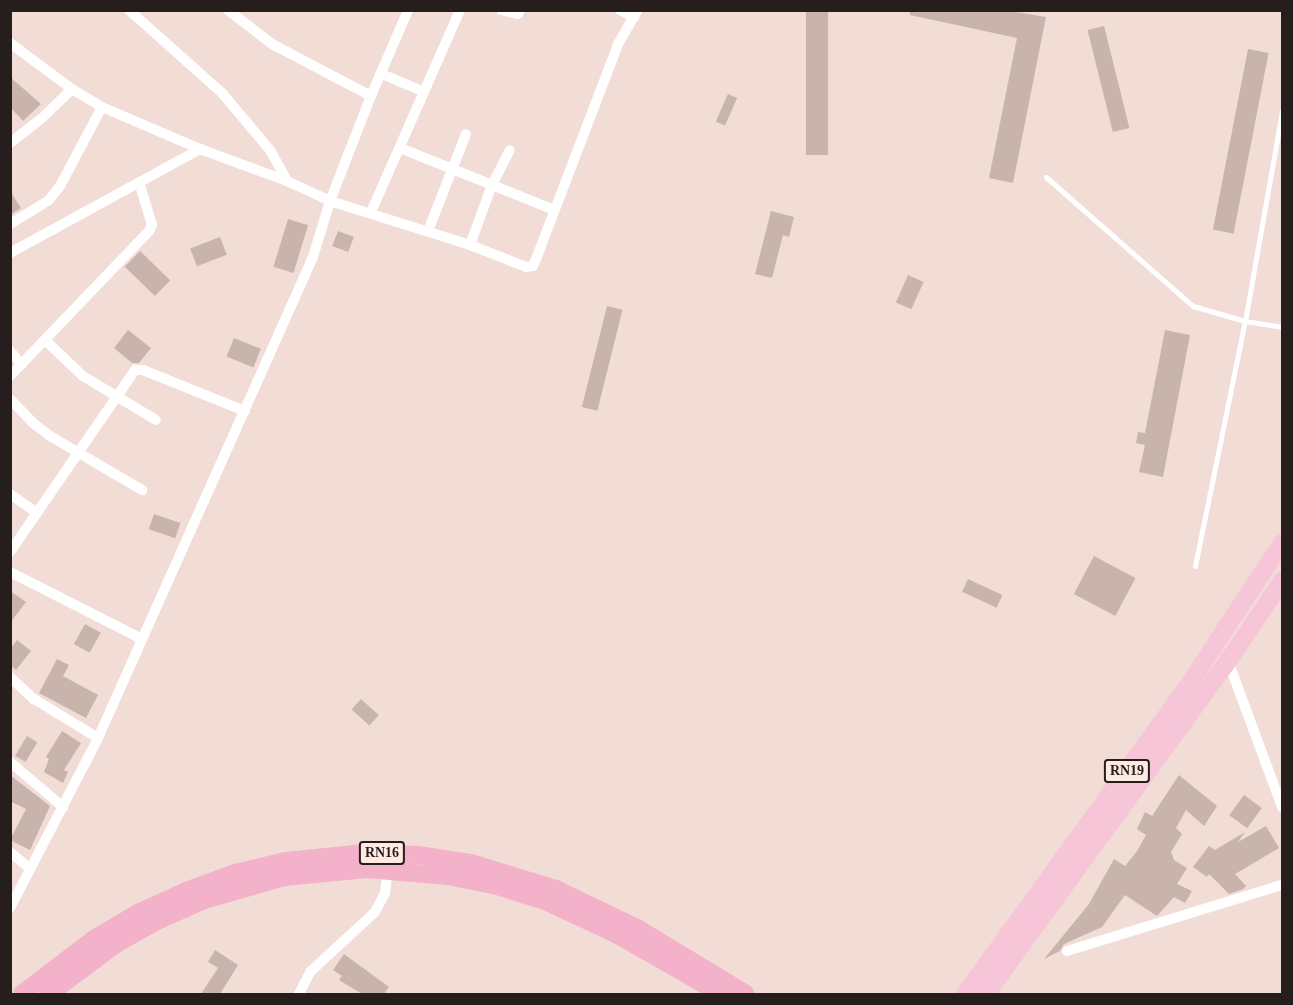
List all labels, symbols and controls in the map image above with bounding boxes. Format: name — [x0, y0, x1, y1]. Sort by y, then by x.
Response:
road number: RN19 — [1103, 760, 1151, 782]
road number: RN16 — [358, 842, 406, 864]

